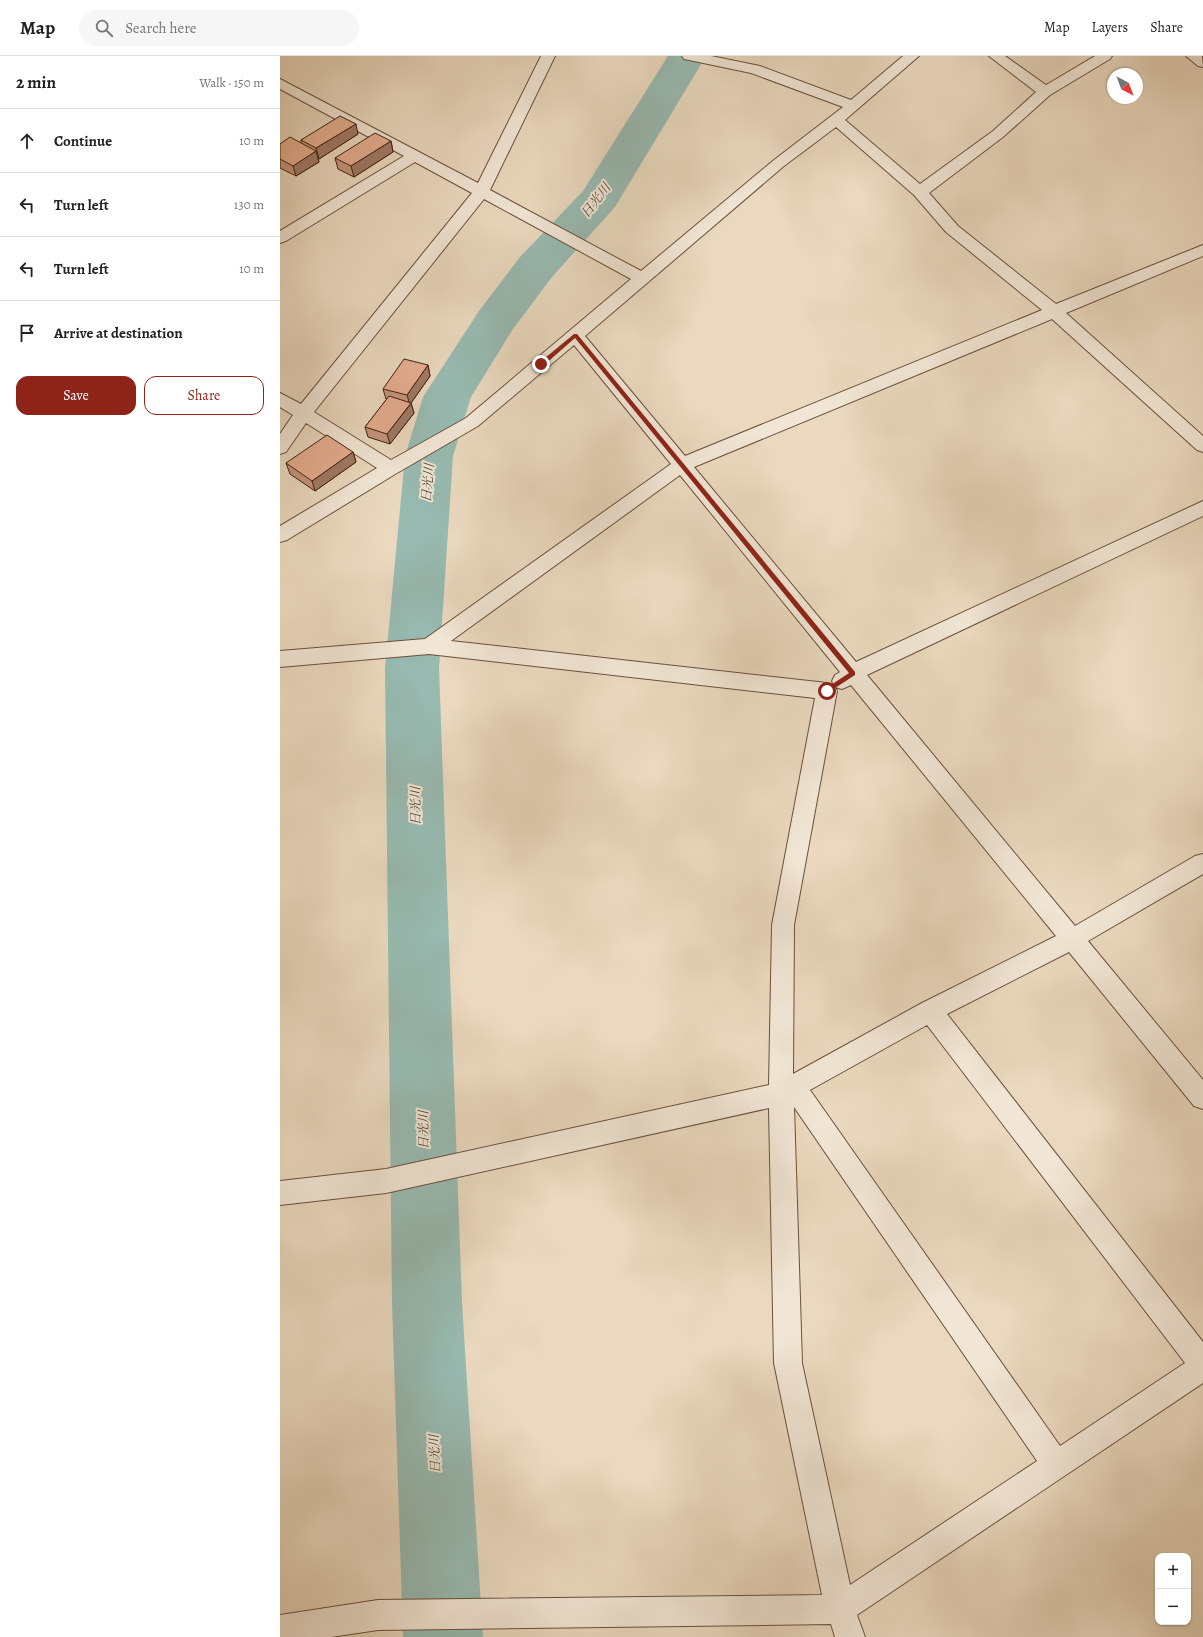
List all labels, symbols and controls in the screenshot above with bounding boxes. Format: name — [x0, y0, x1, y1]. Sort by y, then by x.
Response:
search box — [79, 10, 359, 46]
text: Map — [20, 15, 55, 41]
icon: search — [93, 17, 115, 39]
text: Search here — [125, 18, 197, 38]
text: Map — [1044, 18, 1070, 37]
text: Layers — [1092, 18, 1128, 37]
text: Share — [1150, 18, 1183, 37]
north arrow — [1107, 68, 1143, 104]
text: 2 min — [16, 71, 56, 94]
text: Walk · 150 m — [199, 74, 264, 91]
icon: ahead — [16, 130, 38, 152]
text: Continue — [54, 131, 112, 151]
text: 10 m — [239, 132, 264, 149]
water label: 日光川 — [577, 178, 615, 221]
icon: left — [16, 194, 38, 216]
text: Turn left — [54, 195, 109, 215]
text: 130 m — [234, 196, 264, 213]
icon: left — [16, 258, 38, 280]
text: Turn left — [54, 259, 109, 279]
text: 10 m — [239, 260, 264, 277]
icon: arrive — [16, 322, 38, 344]
text: Arrive at destination — [54, 323, 183, 343]
route end — [532, 355, 550, 373]
button: Save — [16, 376, 136, 415]
button: Share — [144, 376, 264, 415]
water label: 日光川 — [417, 461, 438, 503]
route start — [818, 682, 836, 700]
water label: 日光川 — [407, 784, 424, 826]
water label: 日光川 — [415, 1108, 432, 1150]
water label: 日光川 — [425, 1432, 444, 1474]
map controls — [1155, 1553, 1191, 1625]
button: + — [1155, 1553, 1191, 1589]
button: − — [1155, 1589, 1191, 1625]

